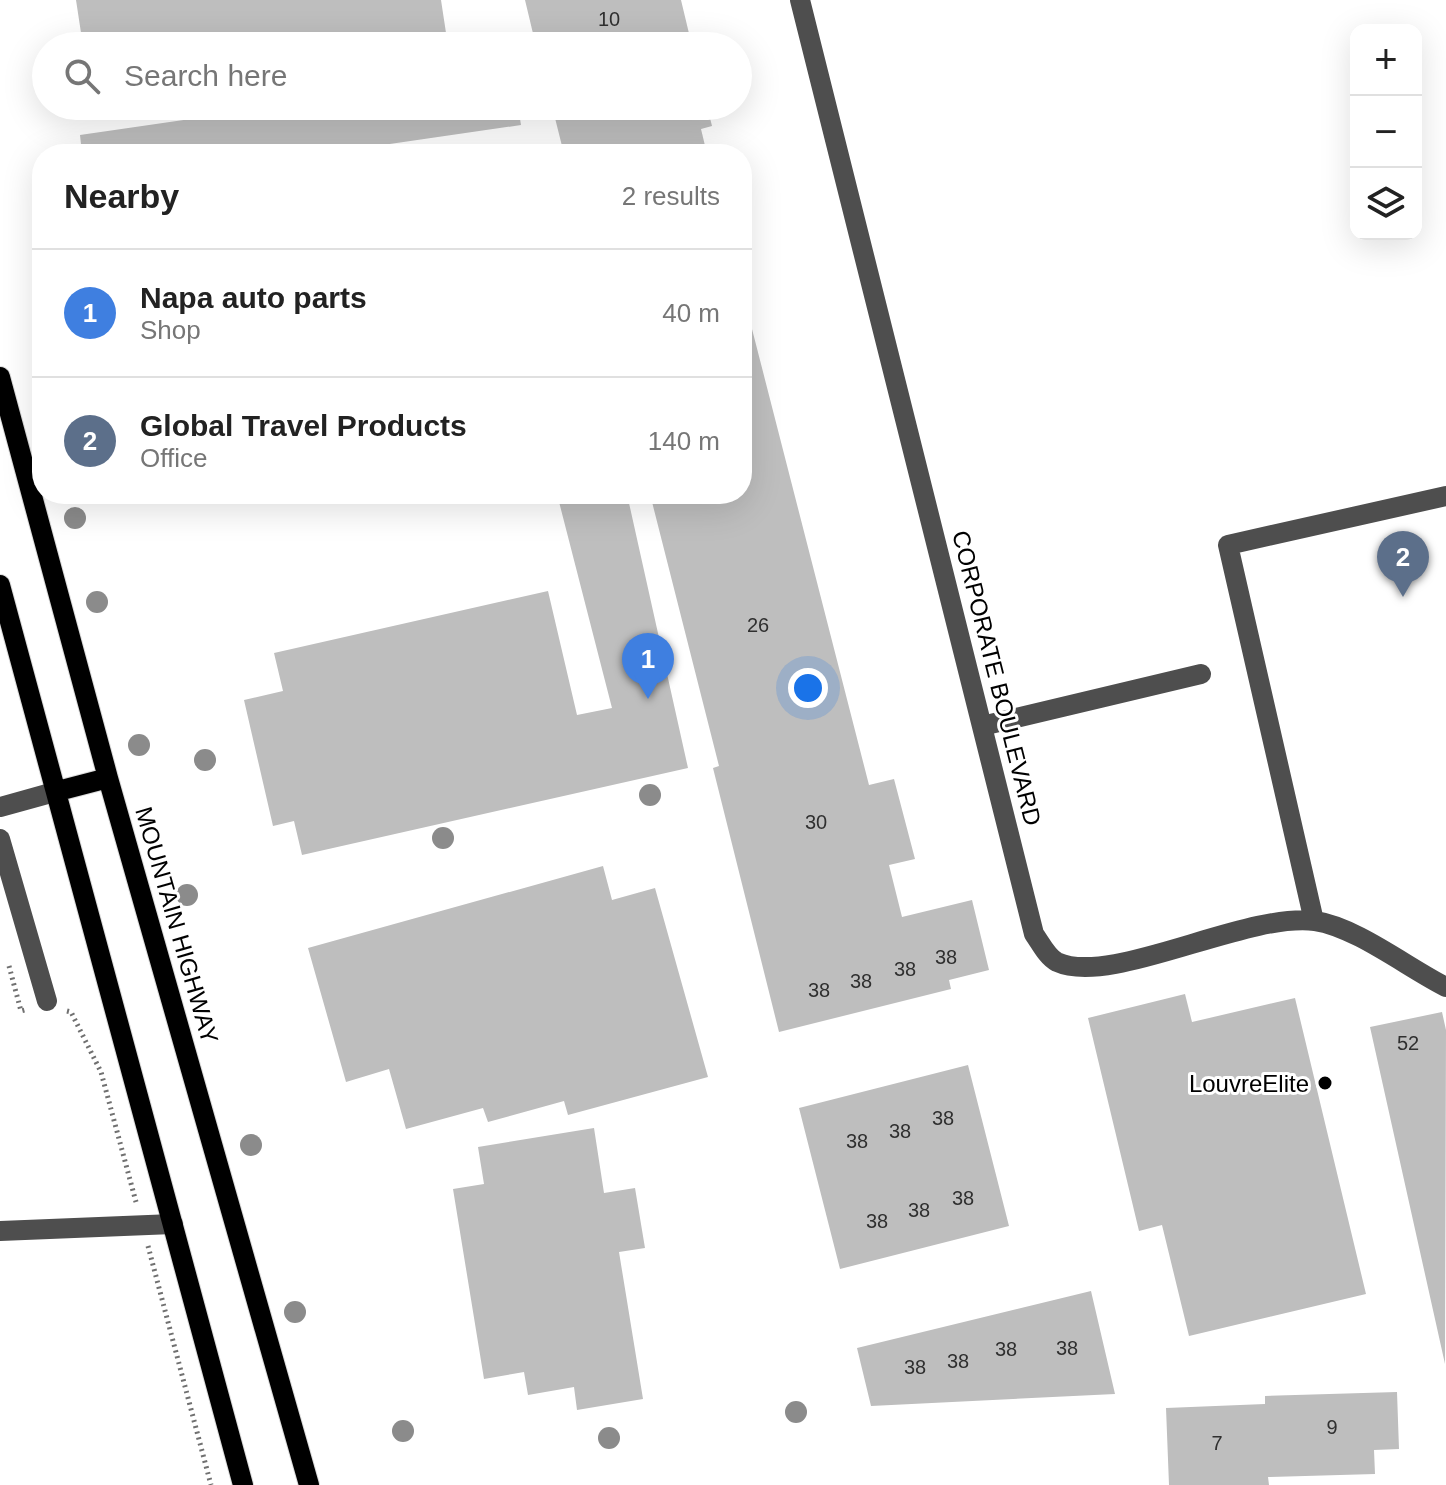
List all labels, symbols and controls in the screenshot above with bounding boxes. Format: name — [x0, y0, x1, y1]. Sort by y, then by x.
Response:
house number: 10 — [598, 8, 620, 30]
map controls — [1350, 24, 1422, 240]
button: + — [1350, 24, 1422, 96]
search box — [32, 32, 752, 120]
icon: search — [60, 54, 104, 98]
text: Search here — [124, 59, 287, 92]
button: − — [1350, 96, 1422, 168]
button: layers — [1350, 168, 1422, 240]
text: Nearby — [64, 177, 179, 215]
text: 2 results — [622, 181, 720, 211]
text: Napa auto parts — [140, 281, 367, 314]
text: 1 — [83, 298, 97, 328]
text: 40 m — [662, 298, 720, 328]
text: Shop — [140, 315, 201, 345]
text: Global Travel Products — [140, 409, 467, 442]
text: 2 — [83, 426, 97, 456]
text: 140 m — [648, 426, 720, 456]
text: Office — [140, 443, 207, 473]
street label: CORPORATE BOULEVARD — [947, 528, 1047, 828]
pin: 2 — [1377, 531, 1429, 597]
house number: 26 — [747, 614, 769, 636]
pin: 1 — [622, 633, 674, 699]
your location — [788, 668, 828, 708]
street label: MOUNTAIN HIGHWAY — [130, 804, 224, 1046]
house number: 30 — [805, 811, 827, 833]
house number: 38 — [935, 946, 957, 968]
house number: 38 — [894, 958, 916, 980]
house number: 38 — [850, 970, 872, 992]
house number: 38 — [808, 979, 830, 1001]
house number: 52 — [1397, 1032, 1419, 1054]
place label: LouvreElite — [1189, 1070, 1309, 1097]
marker: LouvreElite — [1316, 1074, 1334, 1092]
house number: 38 — [932, 1107, 954, 1129]
house number: 38 — [889, 1120, 911, 1142]
house number: 38 — [846, 1130, 868, 1152]
house number: 38 — [952, 1187, 974, 1209]
house number: 38 — [908, 1199, 930, 1221]
house number: 38 — [866, 1210, 888, 1232]
house number: 38 — [1056, 1337, 1078, 1359]
house number: 38 — [995, 1338, 1017, 1360]
house number: 38 — [947, 1350, 969, 1372]
house number: 38 — [904, 1356, 926, 1378]
house number: 9 — [1326, 1416, 1338, 1438]
house number: 7 — [1211, 1432, 1223, 1454]

